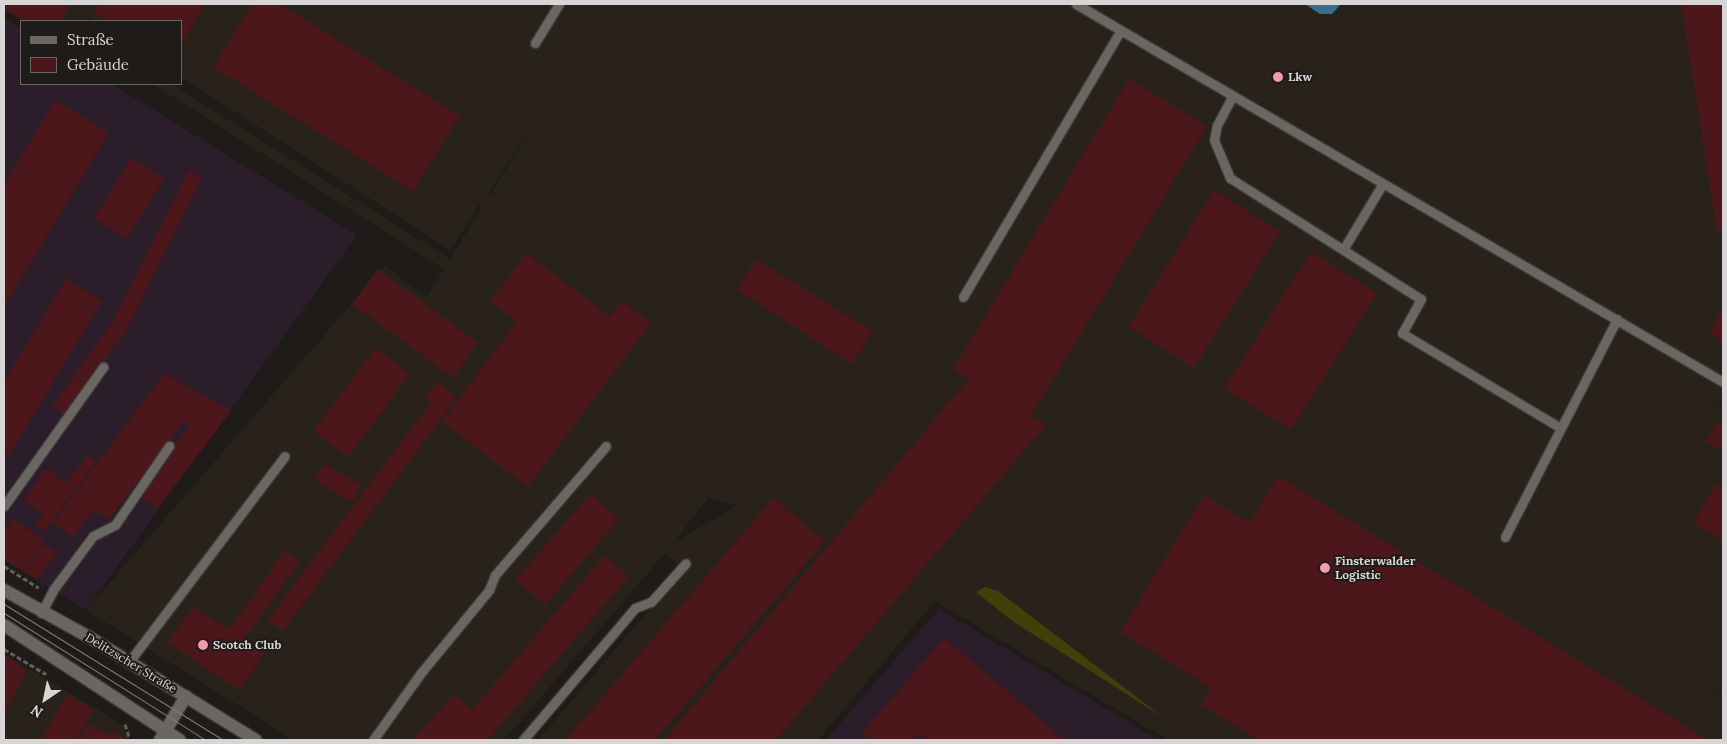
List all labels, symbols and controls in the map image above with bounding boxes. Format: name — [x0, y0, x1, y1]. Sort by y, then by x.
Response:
legend — [20, 20, 182, 85]
text: Straße — [67, 30, 114, 49]
text: Gebäude — [67, 55, 129, 74]
place label: Lkw — [1288, 70, 1312, 84]
marker: Lkw — [1272, 71, 1284, 83]
place label: Finsterwalder Logistic — [1335, 554, 1415, 582]
marker: Finsterwalder Logistic — [1319, 562, 1331, 574]
street label: Delitzscher Straße — [83, 630, 179, 696]
place label: Scotch Club — [213, 638, 281, 652]
marker: Scotch Club — [197, 639, 209, 651]
north arrow — [20, 674, 70, 724]
text: N — [27, 701, 46, 722]

